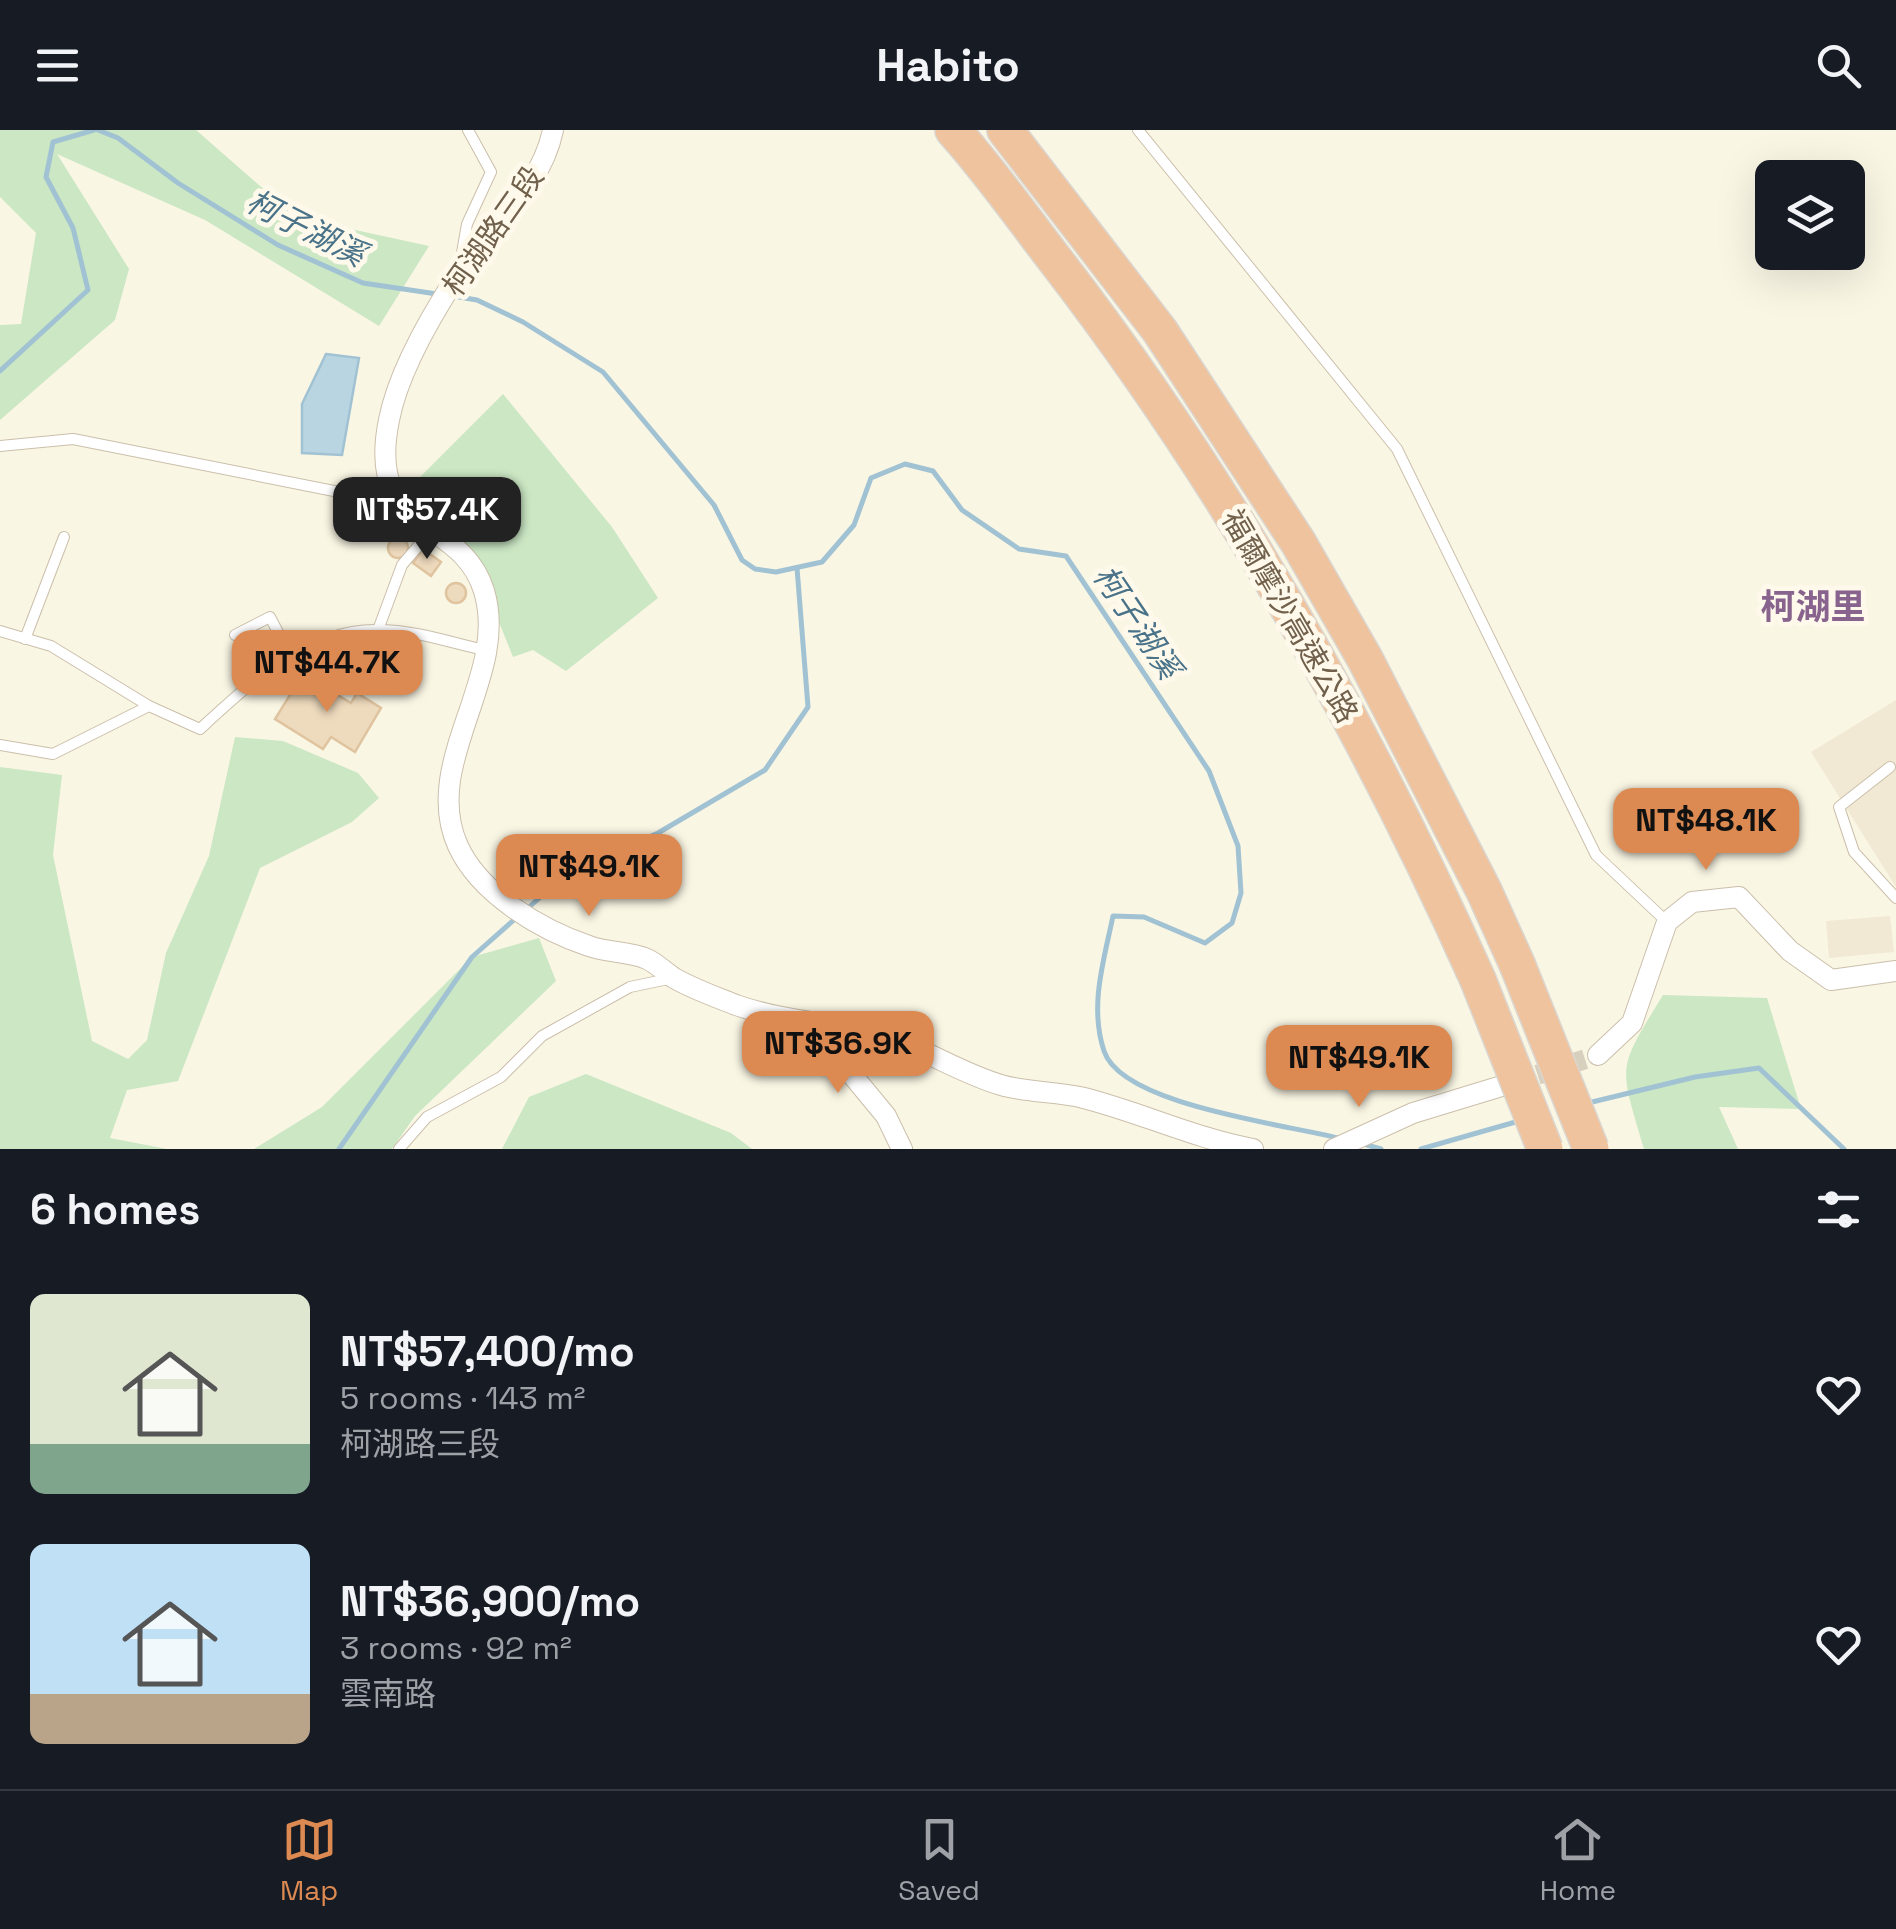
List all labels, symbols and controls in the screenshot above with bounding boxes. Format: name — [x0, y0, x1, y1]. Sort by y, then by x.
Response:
text: Habito — [876, 37, 1020, 94]
icon: menu — [30, 38, 85, 93]
icon: search — [1811, 38, 1866, 93]
street label: 柯湖路三段 — [434, 158, 552, 304]
map controls — [1755, 160, 1865, 270]
button: layers — [1755, 160, 1865, 270]
water label: 柯子湖溪 — [240, 181, 376, 277]
pin: NT$57.4K — [324, 477, 530, 562]
text: NT$57.4K — [355, 489, 499, 529]
street label: 福爾摩沙高速公路 — [1213, 502, 1367, 730]
water label: 柯子湖溪 — [1085, 558, 1192, 690]
district label: 柯湖里 — [1760, 585, 1866, 629]
pin: NT$44.7K — [224, 630, 430, 715]
text: NT$44.7K — [254, 642, 400, 682]
pin: NT$48.1K — [1603, 788, 1809, 873]
text: NT$48.1K — [1635, 800, 1777, 840]
pin: NT$49.1K — [486, 834, 692, 919]
text: NT$49.1K — [518, 846, 660, 886]
pin: NT$36.9K — [735, 1011, 941, 1096]
text: NT$36.9K — [764, 1023, 912, 1063]
pin: NT$49.1K — [1256, 1025, 1462, 1110]
text: NT$49.1K — [1288, 1037, 1430, 1077]
icon: filters — [1811, 1182, 1866, 1237]
text: 6 homes — [30, 1183, 200, 1236]
text: NT$57,400/mo — [340, 1325, 635, 1378]
icon: home — [110, 1334, 230, 1454]
icon: heart — [1811, 1367, 1866, 1422]
text: 5 rooms · 143 m² — [340, 1378, 585, 1418]
text: 柯湖路三段 — [340, 1424, 500, 1464]
text: NT$36,900/mo — [340, 1575, 640, 1628]
icon: home — [110, 1584, 230, 1704]
icon: heart — [1811, 1617, 1866, 1672]
text: 3 rooms · 92 m² — [340, 1628, 572, 1668]
text: 雲南路 — [340, 1674, 436, 1714]
tab: Map — [280, 1812, 338, 1908]
tab: Saved — [898, 1812, 980, 1908]
tab: Home — [1540, 1812, 1616, 1908]

